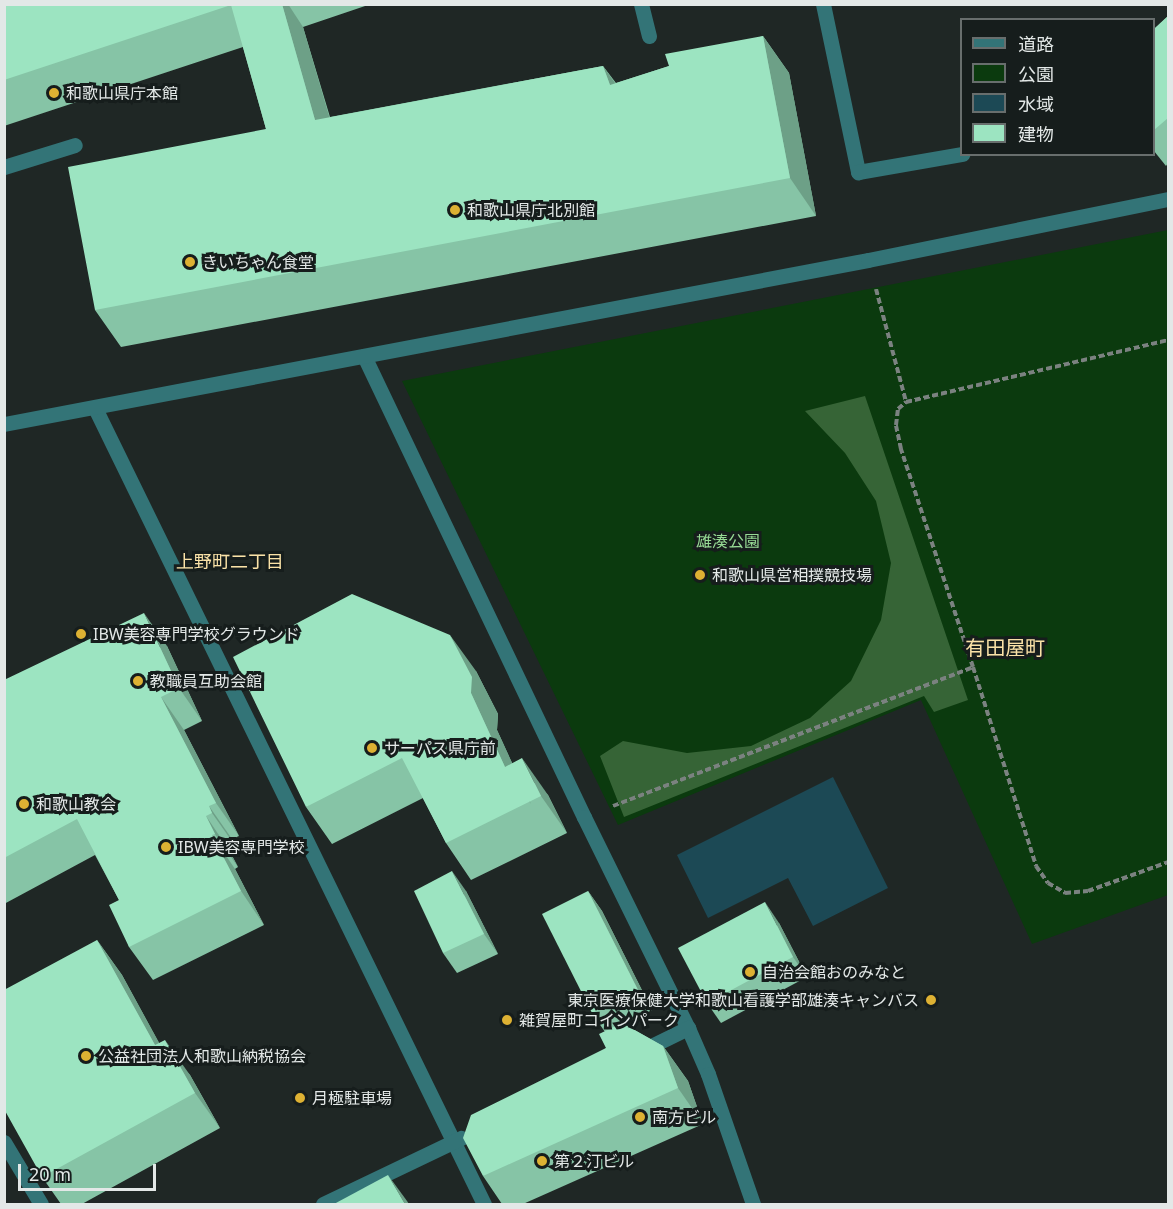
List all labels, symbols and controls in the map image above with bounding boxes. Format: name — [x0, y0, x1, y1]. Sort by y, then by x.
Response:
legend — [960, 18, 1155, 156]
text: 道路 — [1018, 32, 1054, 56]
text: 公園 — [1018, 62, 1054, 86]
place label: 和歌山県庁本館 — [66, 83, 178, 103]
marker: 和歌山県庁本館 — [47, 86, 61, 100]
text: 水域 — [1018, 92, 1054, 116]
text: 建物 — [1018, 122, 1054, 146]
place label: 和歌山県庁北別館 — [467, 200, 595, 220]
marker: 和歌山県庁北別館 — [448, 203, 462, 217]
place label: きいちゃん食堂 — [202, 252, 314, 272]
marker: きいちゃん食堂 — [183, 255, 197, 269]
park label: 雄湊公園 — [696, 531, 760, 551]
district label: 上野町二丁目 — [176, 550, 284, 572]
place label: 和歌山県営相撲競技場 — [712, 565, 872, 585]
marker: 和歌山県営相撲競技場 — [693, 568, 707, 582]
place label: IBW美容専門学校グラウンド — [93, 624, 300, 644]
marker: IBW美容専門学校グラウンド — [74, 627, 88, 641]
district label: 有田屋町 — [965, 635, 1045, 659]
place label: 教職員互助会館 — [150, 671, 262, 691]
marker: 教職員互助会館 — [131, 674, 145, 688]
place label: サーパス県庁前 — [384, 738, 496, 758]
marker: サーパス県庁前 — [365, 741, 379, 755]
place label: 和歌山教会 — [36, 794, 116, 814]
marker: 和歌山教会 — [17, 797, 31, 811]
place label: IBW美容専門学校 — [178, 837, 305, 857]
marker: IBW美容専門学校 — [159, 840, 173, 854]
place label: 自治会館おのみなと — [762, 962, 906, 982]
marker: 自治会館おのみなと — [743, 965, 757, 979]
place label: 東京医療保健大学和歌山看護学部雄湊キャンバス — [567, 990, 919, 1010]
marker: 東京医療保健大学和歌山看護学部雄湊キャンバス — [924, 993, 938, 1007]
place label: 雑賀屋町コインパーク — [519, 1010, 679, 1030]
marker: 雑賀屋町コインパーク — [500, 1013, 514, 1027]
place label: 公益社団法人和歌山納税協会 — [98, 1046, 306, 1066]
marker: 公益社団法人和歌山納税協会 — [79, 1049, 93, 1063]
place label: 月極駐車場 — [312, 1088, 392, 1108]
marker: 月極駐車場 — [293, 1091, 307, 1105]
place label: 南方ビル — [652, 1107, 716, 1127]
marker: 南方ビル — [633, 1110, 647, 1124]
place label: 第２汀ビル — [554, 1151, 634, 1171]
scale bar — [21, 1152, 159, 1190]
marker: 第２汀ビル — [535, 1154, 549, 1168]
text: 20 m — [29, 1162, 71, 1186]

